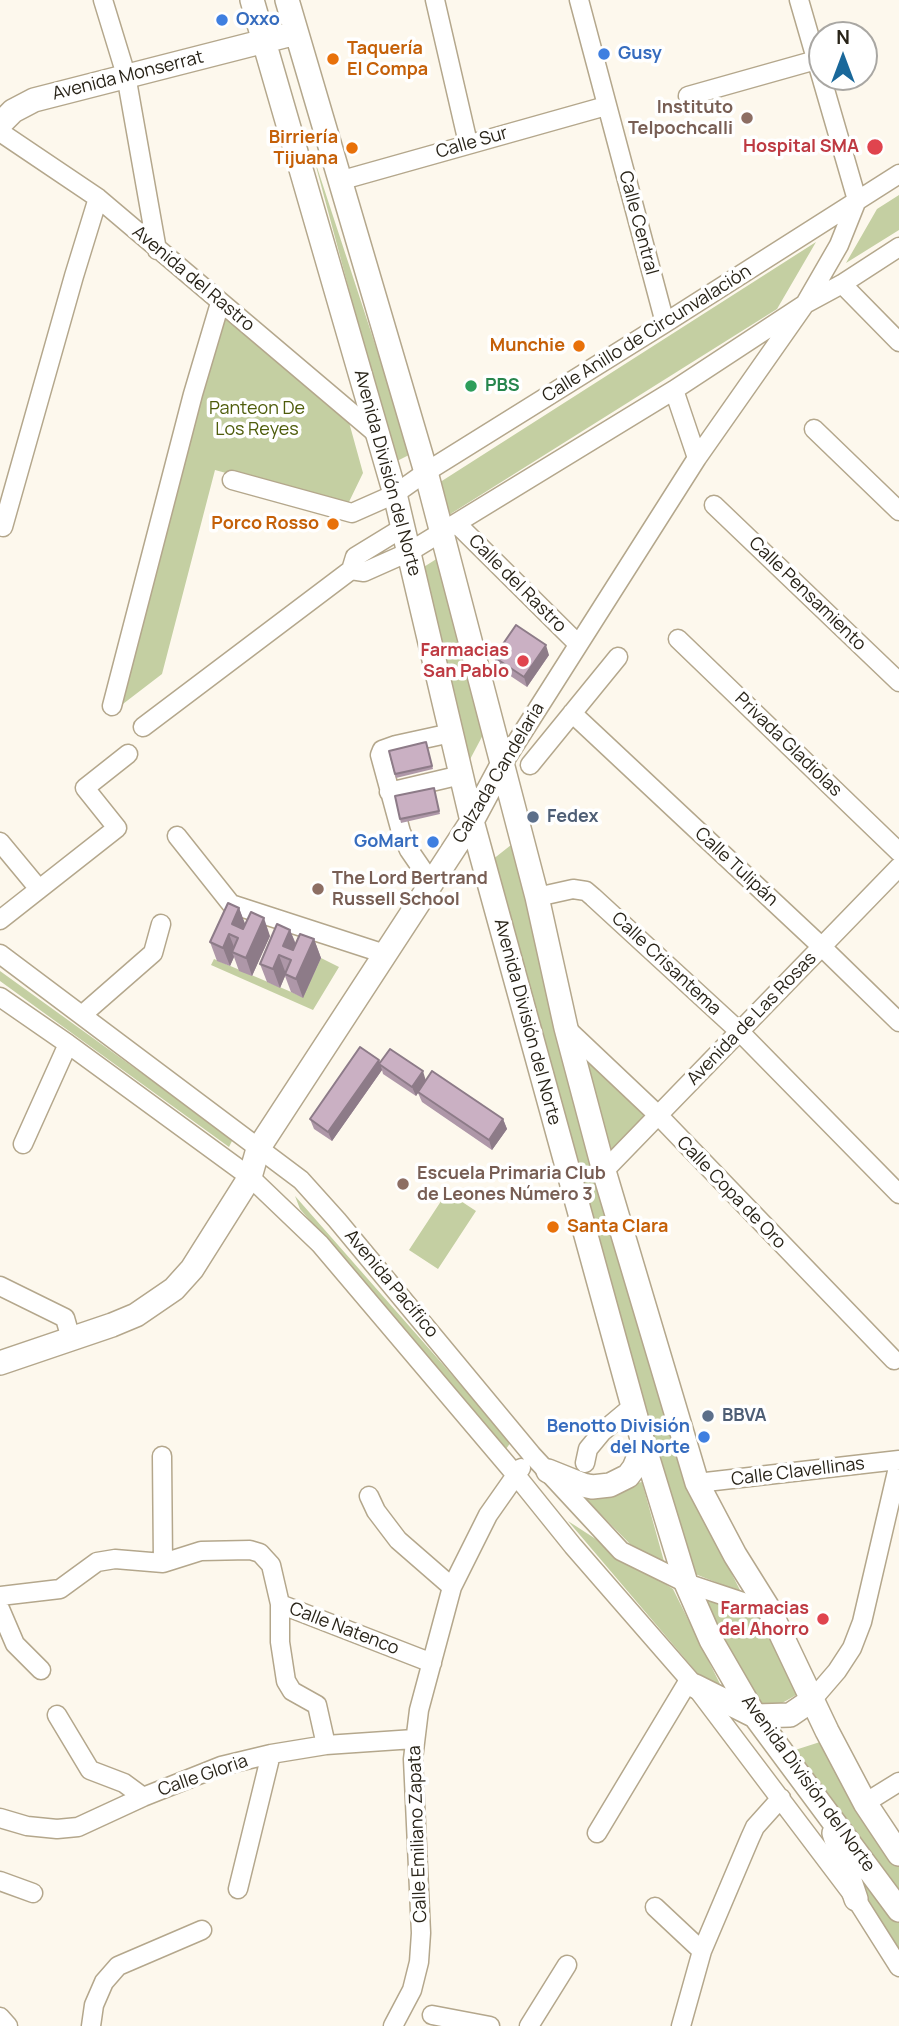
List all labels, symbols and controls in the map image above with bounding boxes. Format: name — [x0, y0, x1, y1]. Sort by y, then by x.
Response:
place label: Oxxo — [236, 9, 280, 31]
marker: Oxxo — [214, 12, 230, 28]
north arrow — [808, 21, 878, 91]
text: N — [836, 24, 850, 50]
place label: Taquería El Compa — [347, 38, 428, 80]
place label: Gusy — [618, 43, 662, 65]
marker: Gusy — [596, 46, 612, 62]
street label: Avenida Monserrat — [50, 47, 206, 105]
marker: Taquería El Compa — [325, 51, 341, 67]
place label: Instituto Telpochcalli — [628, 97, 733, 140]
marker: Instituto Telpochcalli — [739, 110, 755, 126]
street label: Calle Sur — [434, 122, 510, 164]
place label: Birriería Tijuana — [269, 127, 338, 170]
place label: Hospital SMA — [743, 136, 859, 158]
marker: Hospital SMA — [865, 137, 885, 157]
marker: Birriería Tijuana — [344, 140, 360, 156]
street label: Calle Central — [614, 169, 662, 277]
street label: Avenida del Rastro — [128, 222, 258, 336]
street label: Calle Anillo de Circunvalación — [539, 261, 755, 407]
place label: Munchie — [490, 335, 565, 357]
marker: Munchie — [571, 338, 587, 354]
street label: Avenida División del Norte — [349, 367, 425, 579]
place label: PBS — [485, 375, 520, 397]
marker: PBS — [463, 378, 479, 394]
park label: Panteon De Los Reyes — [209, 398, 305, 440]
place label: Porco Rosso — [211, 513, 319, 535]
marker: Porco Rosso — [325, 516, 341, 532]
street label: Calle del Rastro — [464, 531, 570, 637]
street label: Calle Pensamiento — [744, 533, 870, 655]
place label: Farmacias San Pablo — [421, 640, 509, 682]
marker: Farmacias San Pablo — [515, 653, 531, 669]
street label: Privada Gladiolas — [730, 688, 846, 802]
street label: Calzada Candelaria — [449, 699, 549, 847]
place label: Fedex — [547, 806, 599, 828]
marker: Fedex — [525, 809, 541, 825]
street label: Calle Tulipán — [690, 823, 782, 911]
place label: GoMart — [354, 831, 419, 853]
marker: GoMart — [425, 834, 441, 850]
place label: The Lord Bertrand Russell School — [332, 868, 488, 910]
marker: The Lord Bertrand Russell School — [310, 881, 326, 897]
street label: Calle Crisantema — [607, 908, 725, 1020]
street label: Avenida División del Norte — [489, 916, 565, 1128]
street label: Avenida de Las Rosas — [683, 948, 821, 1090]
street label: Calle Copa de Oro — [672, 1132, 790, 1254]
place label: Escuela Primaria Club de Leones Número 3 — [417, 1163, 606, 1206]
marker: Escuela Primaria Club de Leones Número 3 — [395, 1176, 411, 1192]
place label: Santa Clara — [567, 1216, 668, 1238]
marker: Santa Clara — [545, 1219, 561, 1235]
street label: Avenida Pacífico — [340, 1226, 442, 1342]
place label: BBVA — [722, 1405, 767, 1427]
marker: BBVA — [700, 1408, 716, 1424]
place label: Benotto División del Norte — [547, 1416, 690, 1458]
marker: Benotto División del Norte — [696, 1429, 712, 1445]
street label: Calle Clavellinas — [730, 1453, 866, 1491]
street label: Calle Natenco — [286, 1598, 402, 1660]
place label: Farmacias del Ahorro — [719, 1598, 809, 1640]
marker: Farmacias del Ahorro — [815, 1611, 831, 1627]
street label: Avenida División del Norte — [737, 1692, 879, 1876]
street label: Calle Emiliano Zapata — [404, 1745, 432, 1923]
street label: Calle Gloria — [155, 1751, 251, 1801]

